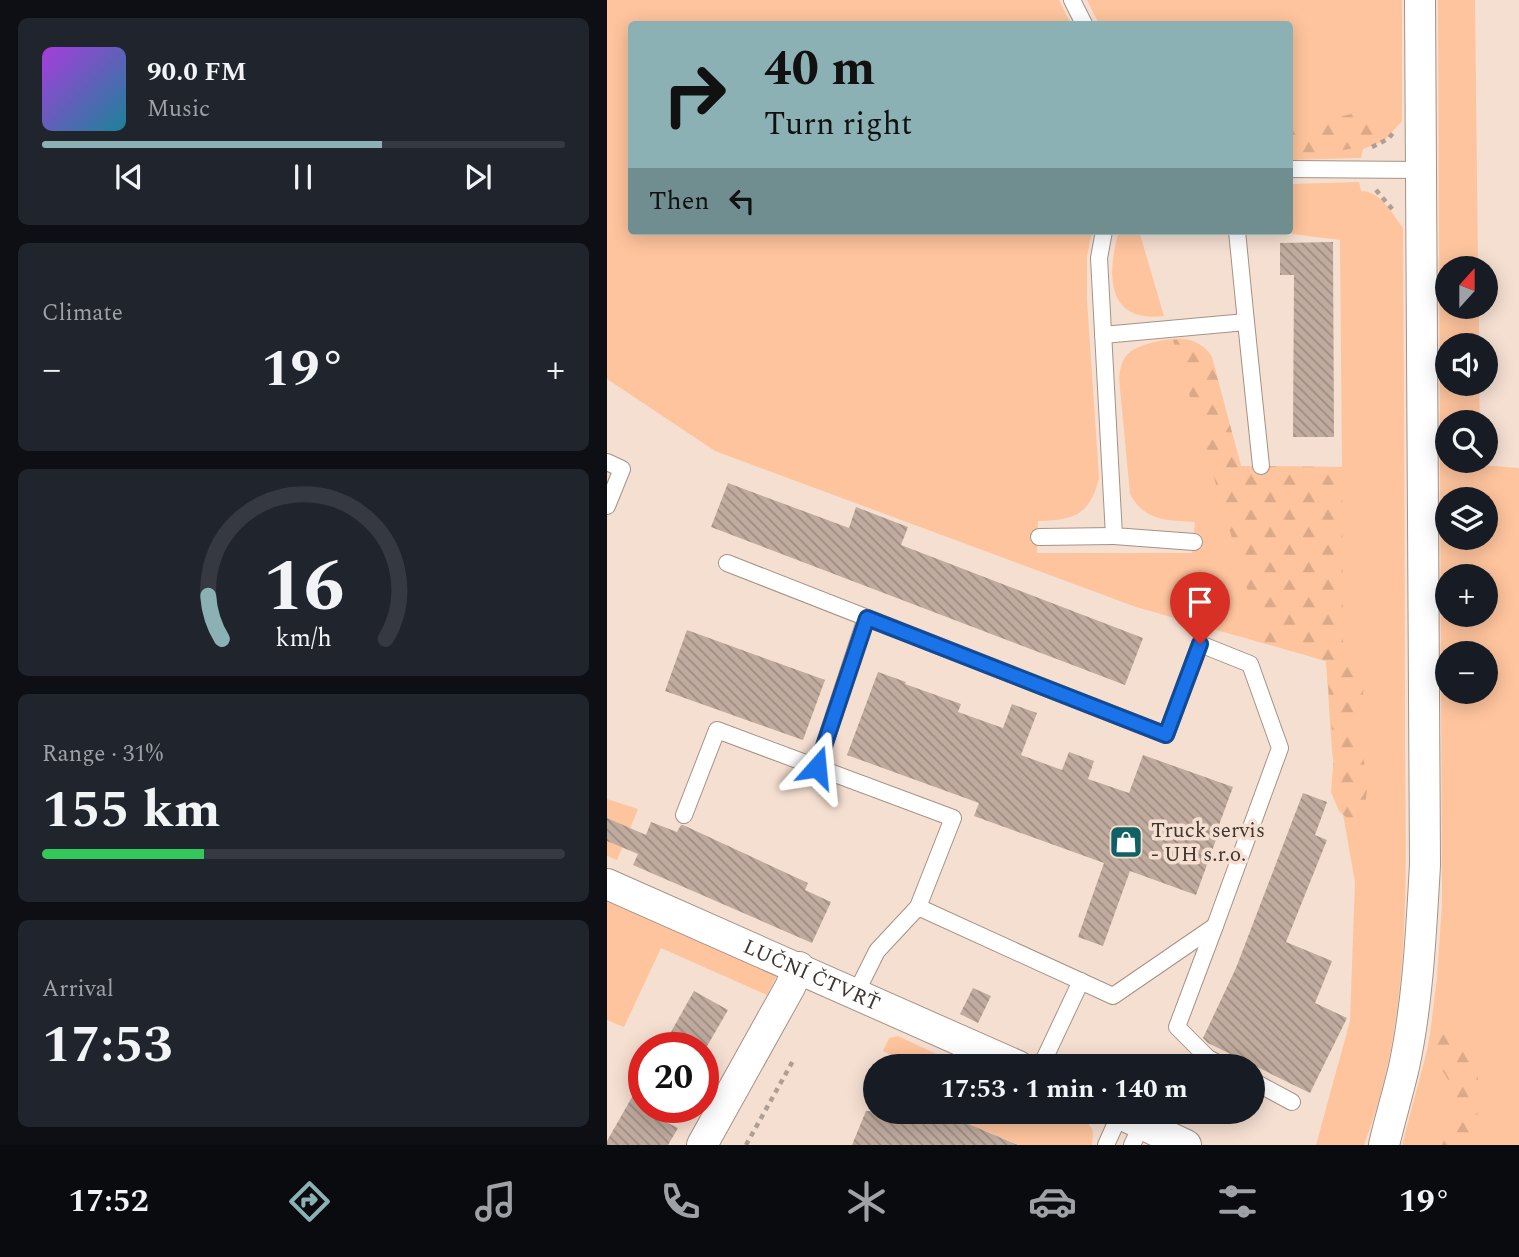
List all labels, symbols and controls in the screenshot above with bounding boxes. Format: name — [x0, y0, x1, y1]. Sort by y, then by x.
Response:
text: 40 m — [764, 32, 875, 107]
icon: right — [649, 49, 740, 140]
text: 90.0 FM — [147, 52, 247, 92]
text: Music — [147, 92, 210, 127]
text: Turn right — [764, 100, 912, 149]
icon: previous — [110, 158, 148, 196]
icon: pause — [284, 158, 322, 196]
icon: next — [459, 158, 497, 196]
text: Then — [649, 181, 709, 221]
icon: left — [723, 182, 761, 220]
north arrow — [1435, 256, 1498, 318]
map controls — [1435, 256, 1498, 704]
text: Climate — [42, 296, 123, 331]
text: 19° — [261, 330, 346, 409]
button: sound — [1435, 333, 1498, 396]
text: − — [42, 341, 61, 399]
text: + — [546, 341, 565, 399]
button: search — [1435, 410, 1498, 473]
button: layers — [1435, 487, 1498, 550]
text: 16 — [263, 532, 344, 643]
button: + — [1435, 564, 1498, 627]
pin — [1170, 572, 1230, 644]
icon: arrive — [1181, 583, 1219, 621]
text: km/h — [275, 619, 332, 657]
button: − — [1435, 641, 1498, 704]
position arrow — [780, 730, 854, 804]
text: Range · 31% — [42, 737, 163, 772]
text: 155 km — [42, 771, 221, 850]
place label: Truck servis - UH s.r.o. — [1151, 815, 1265, 871]
shop icon: Truck servis - UH s.r.o. — [1107, 823, 1145, 861]
street label: LUČNÍ ČTVRŤ — [738, 931, 885, 1020]
text: Arrival — [42, 972, 114, 1007]
text: 17:53 — [42, 1006, 173, 1085]
speed limit sign: 20 — [628, 1032, 719, 1123]
text: 17:53 · 1 min · 140 m — [940, 1069, 1188, 1109]
text: 17:52 — [68, 1177, 149, 1226]
icon: directions — [285, 1177, 334, 1226]
icon: music — [471, 1177, 520, 1226]
icon: phone — [656, 1177, 705, 1226]
icon: climate — [842, 1177, 891, 1226]
icon: car — [1028, 1177, 1077, 1226]
icon: filters — [1213, 1177, 1262, 1226]
text: 19° — [1399, 1177, 1451, 1226]

